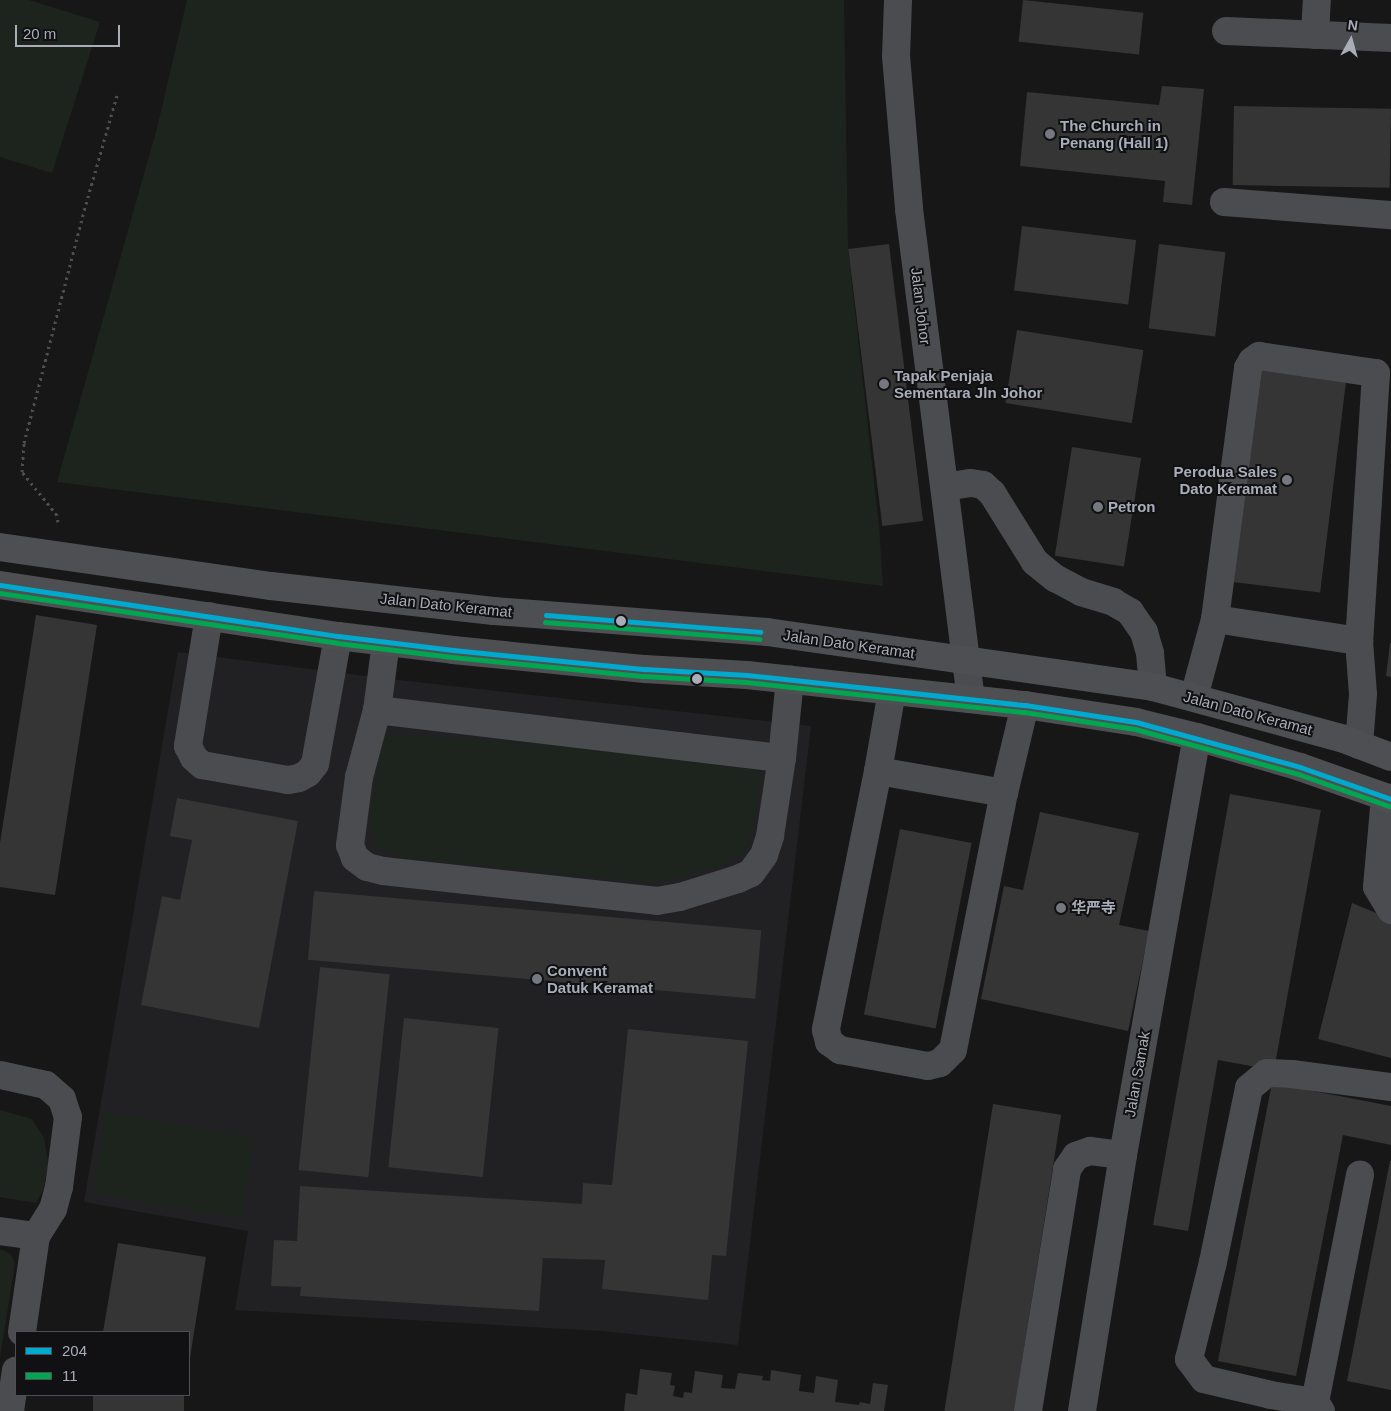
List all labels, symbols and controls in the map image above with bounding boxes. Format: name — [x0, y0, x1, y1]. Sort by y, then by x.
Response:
scale bar — [18, 15, 122, 47]
north arrow — [1326, 15, 1376, 65]
text: N — [1347, 17, 1359, 34]
text: 20 m — [23, 25, 56, 42]
place label: The Church in Penang (Hall 1) — [1060, 116, 1168, 151]
marker: The Church in Penang (Hall 1) — [1044, 128, 1056, 140]
street label: Jalan Johor — [907, 266, 935, 346]
place label: Tapak Penjaja Sementara Jln Johor — [894, 366, 1042, 401]
marker: Tapak Penjaja Sementara Jln Johor — [878, 378, 890, 390]
place label: Perodua Sales Dato Keramat — [1174, 462, 1277, 497]
marker: Perodua Sales Dato Keramat — [1281, 474, 1293, 486]
place label: Petron — [1108, 498, 1156, 516]
marker: Petron — [1092, 501, 1104, 513]
street label: Jalan Dato Keramat — [379, 589, 513, 621]
unlabelled marker — [616, 616, 626, 626]
street label: Jalan Dato Keramat — [782, 626, 916, 662]
unlabelled marker — [692, 674, 702, 684]
street label: Jalan Dato Keramat — [1182, 687, 1314, 739]
place label: 华严寺 — [1071, 899, 1116, 917]
marker: 华严寺 — [1055, 902, 1067, 914]
place label: Convent Datuk Keramat — [547, 961, 653, 996]
marker: Convent Datuk Keramat — [531, 973, 543, 985]
street label: Jalan Samak — [1121, 1030, 1153, 1118]
legend — [15, 1331, 190, 1396]
text: 204 — [62, 1342, 87, 1359]
text: 11 — [62, 1367, 78, 1384]

